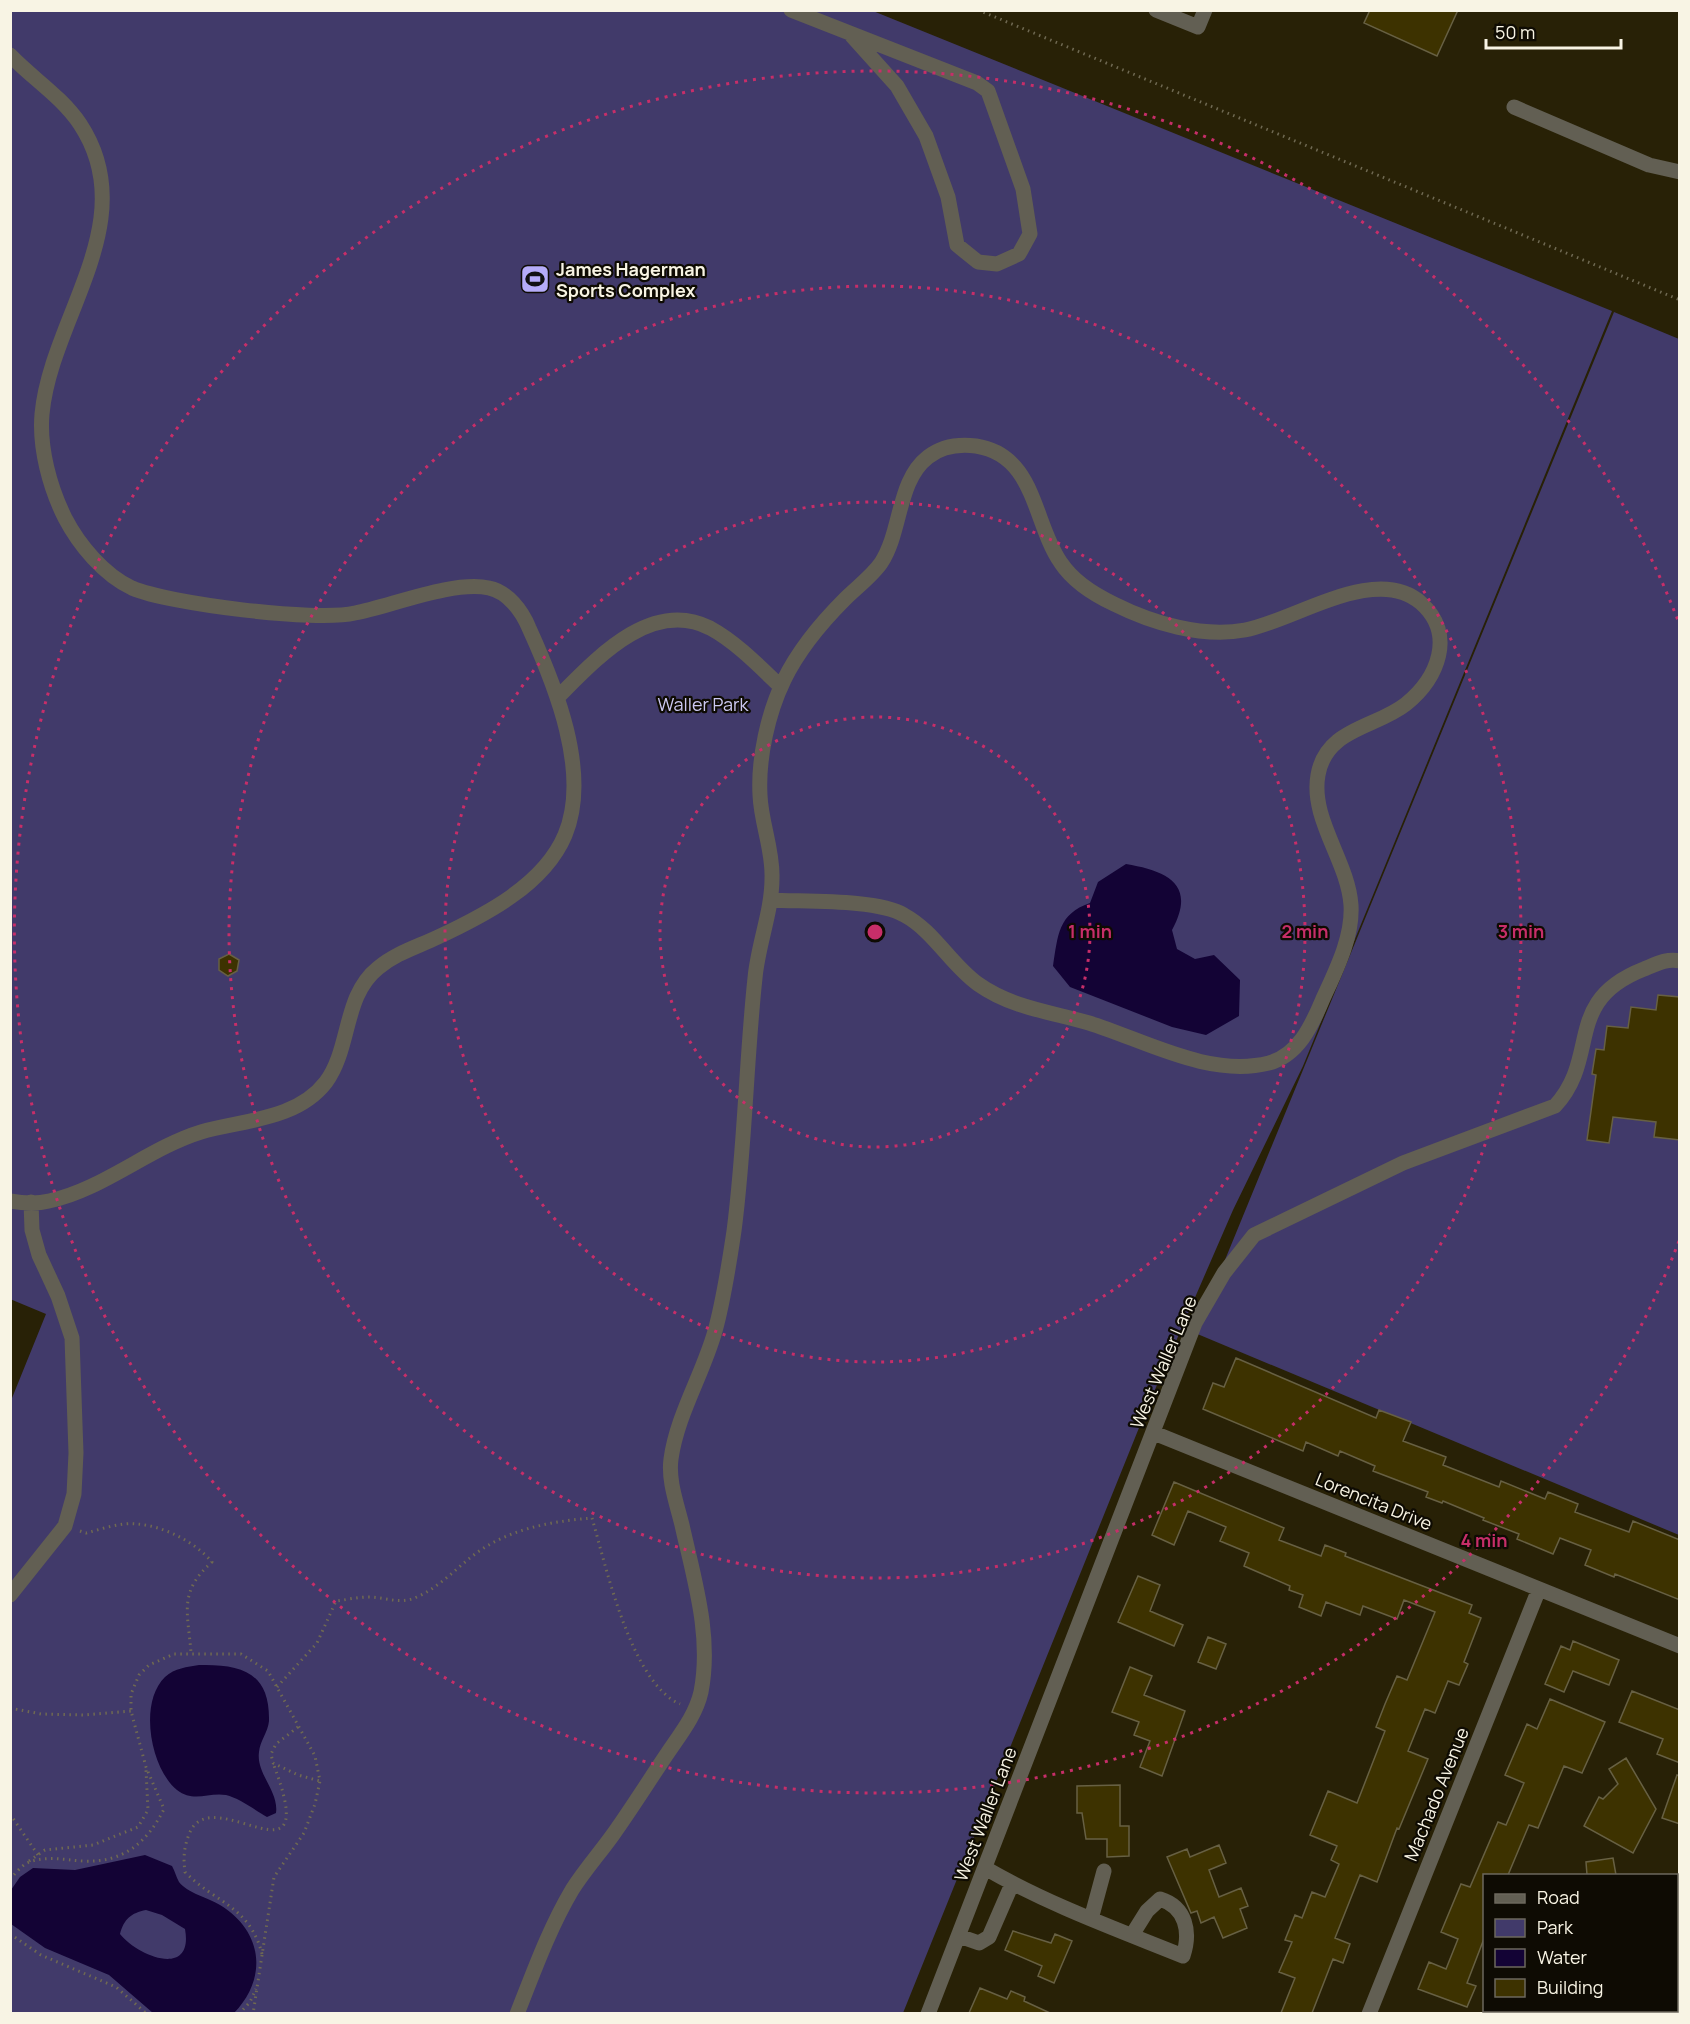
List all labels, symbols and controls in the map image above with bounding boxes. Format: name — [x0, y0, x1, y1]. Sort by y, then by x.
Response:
scale bar — [1486, 12, 1621, 50]
text: 50 m — [1495, 20, 1535, 44]
place label: James Hagerman Sports Complex — [556, 257, 706, 302]
sports icon: James Hagerman Sports Complex — [519, 263, 551, 295]
park label: Waller Park — [658, 692, 750, 716]
text: 1 min — [1068, 919, 1112, 943]
text: 2 min — [1282, 919, 1328, 943]
text: 3 min — [1498, 919, 1544, 943]
centre of rings — [865, 922, 885, 942]
street label: West Waller Lane — [1124, 1292, 1202, 1432]
street label: Lorencita Drive — [1312, 1467, 1436, 1535]
text: 4 min — [1460, 1528, 1508, 1552]
street label: Machado Avenue — [1398, 1724, 1474, 1864]
street label: West Waller Lane — [948, 1743, 1022, 1885]
legend — [1483, 1874, 1678, 2012]
text: Road — [1537, 1885, 1580, 1909]
text: Park — [1537, 1915, 1574, 1939]
text: Water — [1537, 1945, 1587, 1969]
text: Building — [1537, 1975, 1603, 1999]

